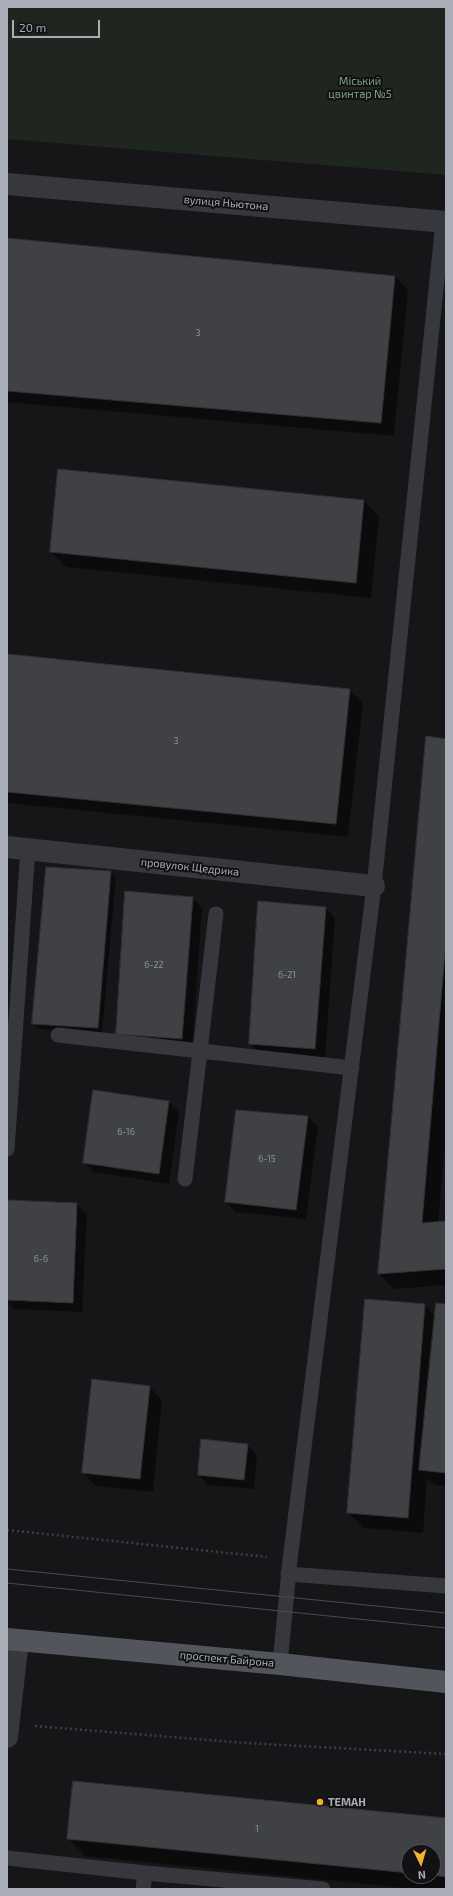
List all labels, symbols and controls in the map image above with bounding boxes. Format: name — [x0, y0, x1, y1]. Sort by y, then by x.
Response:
scale bar — [14, 12, 102, 38]
text: 20 m — [19, 20, 46, 34]
park label: Міський цвинтар №5 — [328, 74, 392, 100]
street label: вулиця Ньютона — [183, 193, 269, 213]
house number: 3 — [195, 328, 201, 338]
house number: 3 — [173, 736, 179, 746]
street label: провулок Щедрика — [140, 855, 240, 879]
house number: 6-22 — [144, 960, 164, 970]
house number: 6-21 — [278, 970, 296, 980]
house number: 6-16 — [117, 1127, 135, 1137]
house number: 6-15 — [258, 1154, 276, 1164]
house number: 6-6 — [34, 1254, 48, 1264]
street label: проспект Байрона — [179, 1648, 275, 1670]
place label: ТЕМАН — [328, 1795, 366, 1809]
marker: ТЕМАН — [315, 1797, 325, 1807]
house number: 1 — [255, 1824, 259, 1834]
north arrow — [401, 1844, 441, 1884]
text: N — [417, 1869, 427, 1882]

